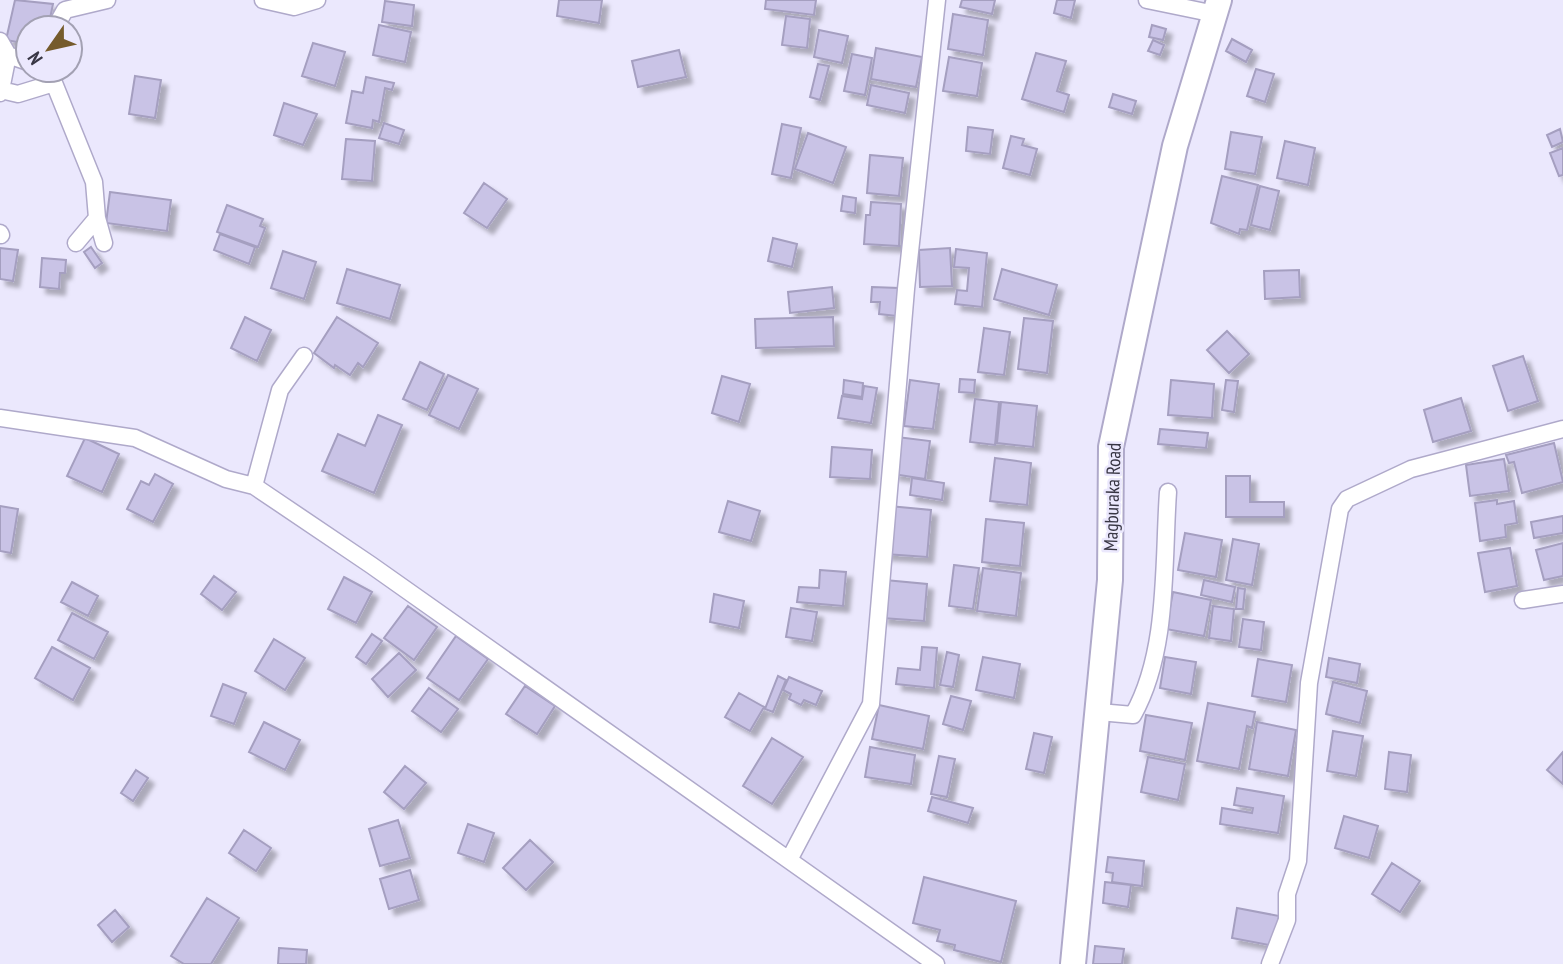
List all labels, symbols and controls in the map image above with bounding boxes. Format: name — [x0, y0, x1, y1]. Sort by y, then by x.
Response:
north arrow — [14, 14, 84, 84]
text: N — [22, 48, 48, 69]
street label: Magburaka Road — [1098, 442, 1126, 552]

